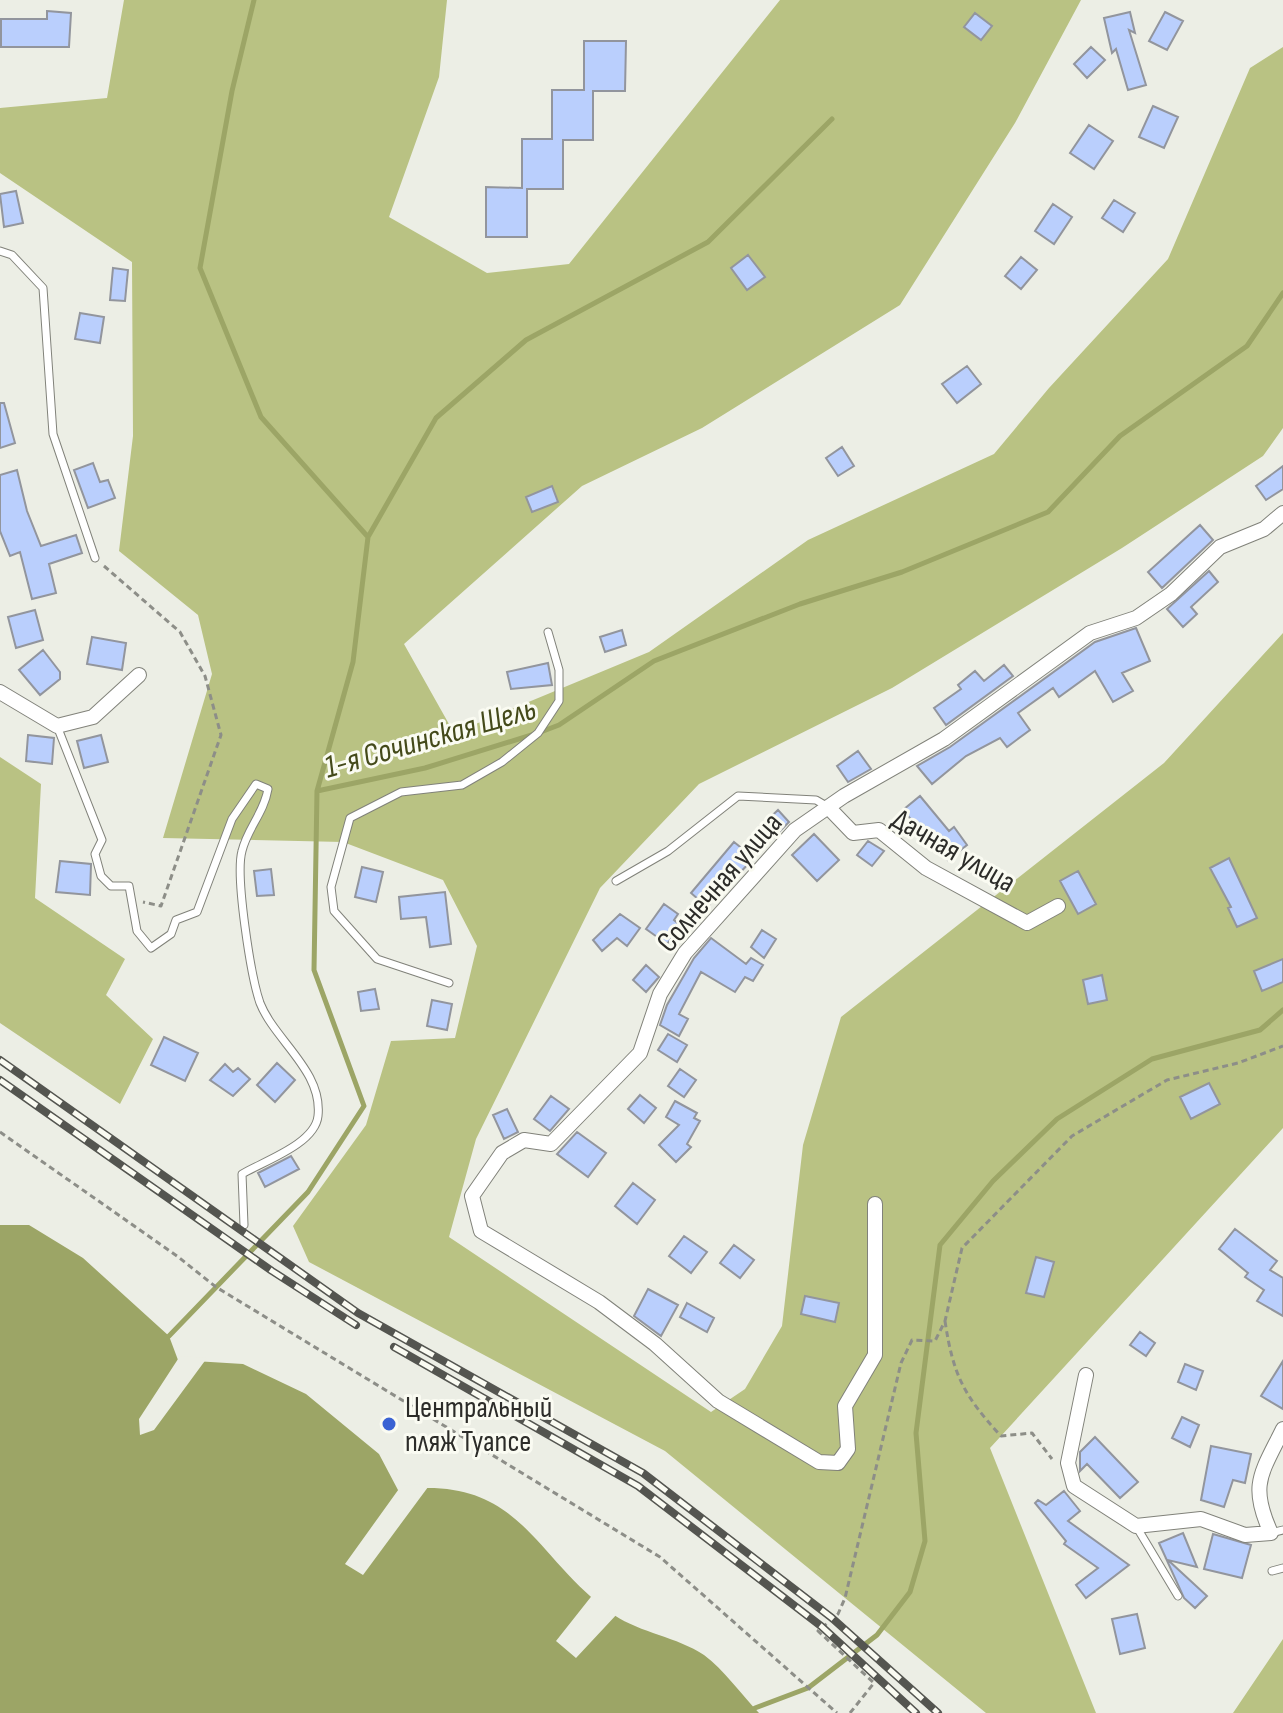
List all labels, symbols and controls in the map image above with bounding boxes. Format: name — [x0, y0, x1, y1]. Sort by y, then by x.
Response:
water label: 1-я Сочинская Щель — [320, 690, 541, 787]
street label: Дачная улица — [885, 801, 1022, 901]
street label: Солнечная улица — [649, 806, 790, 960]
place label: Центральный пляж Туапсе — [405, 1390, 552, 1460]
marker: Центральный пляж Туапсе — [380, 1415, 398, 1433]

